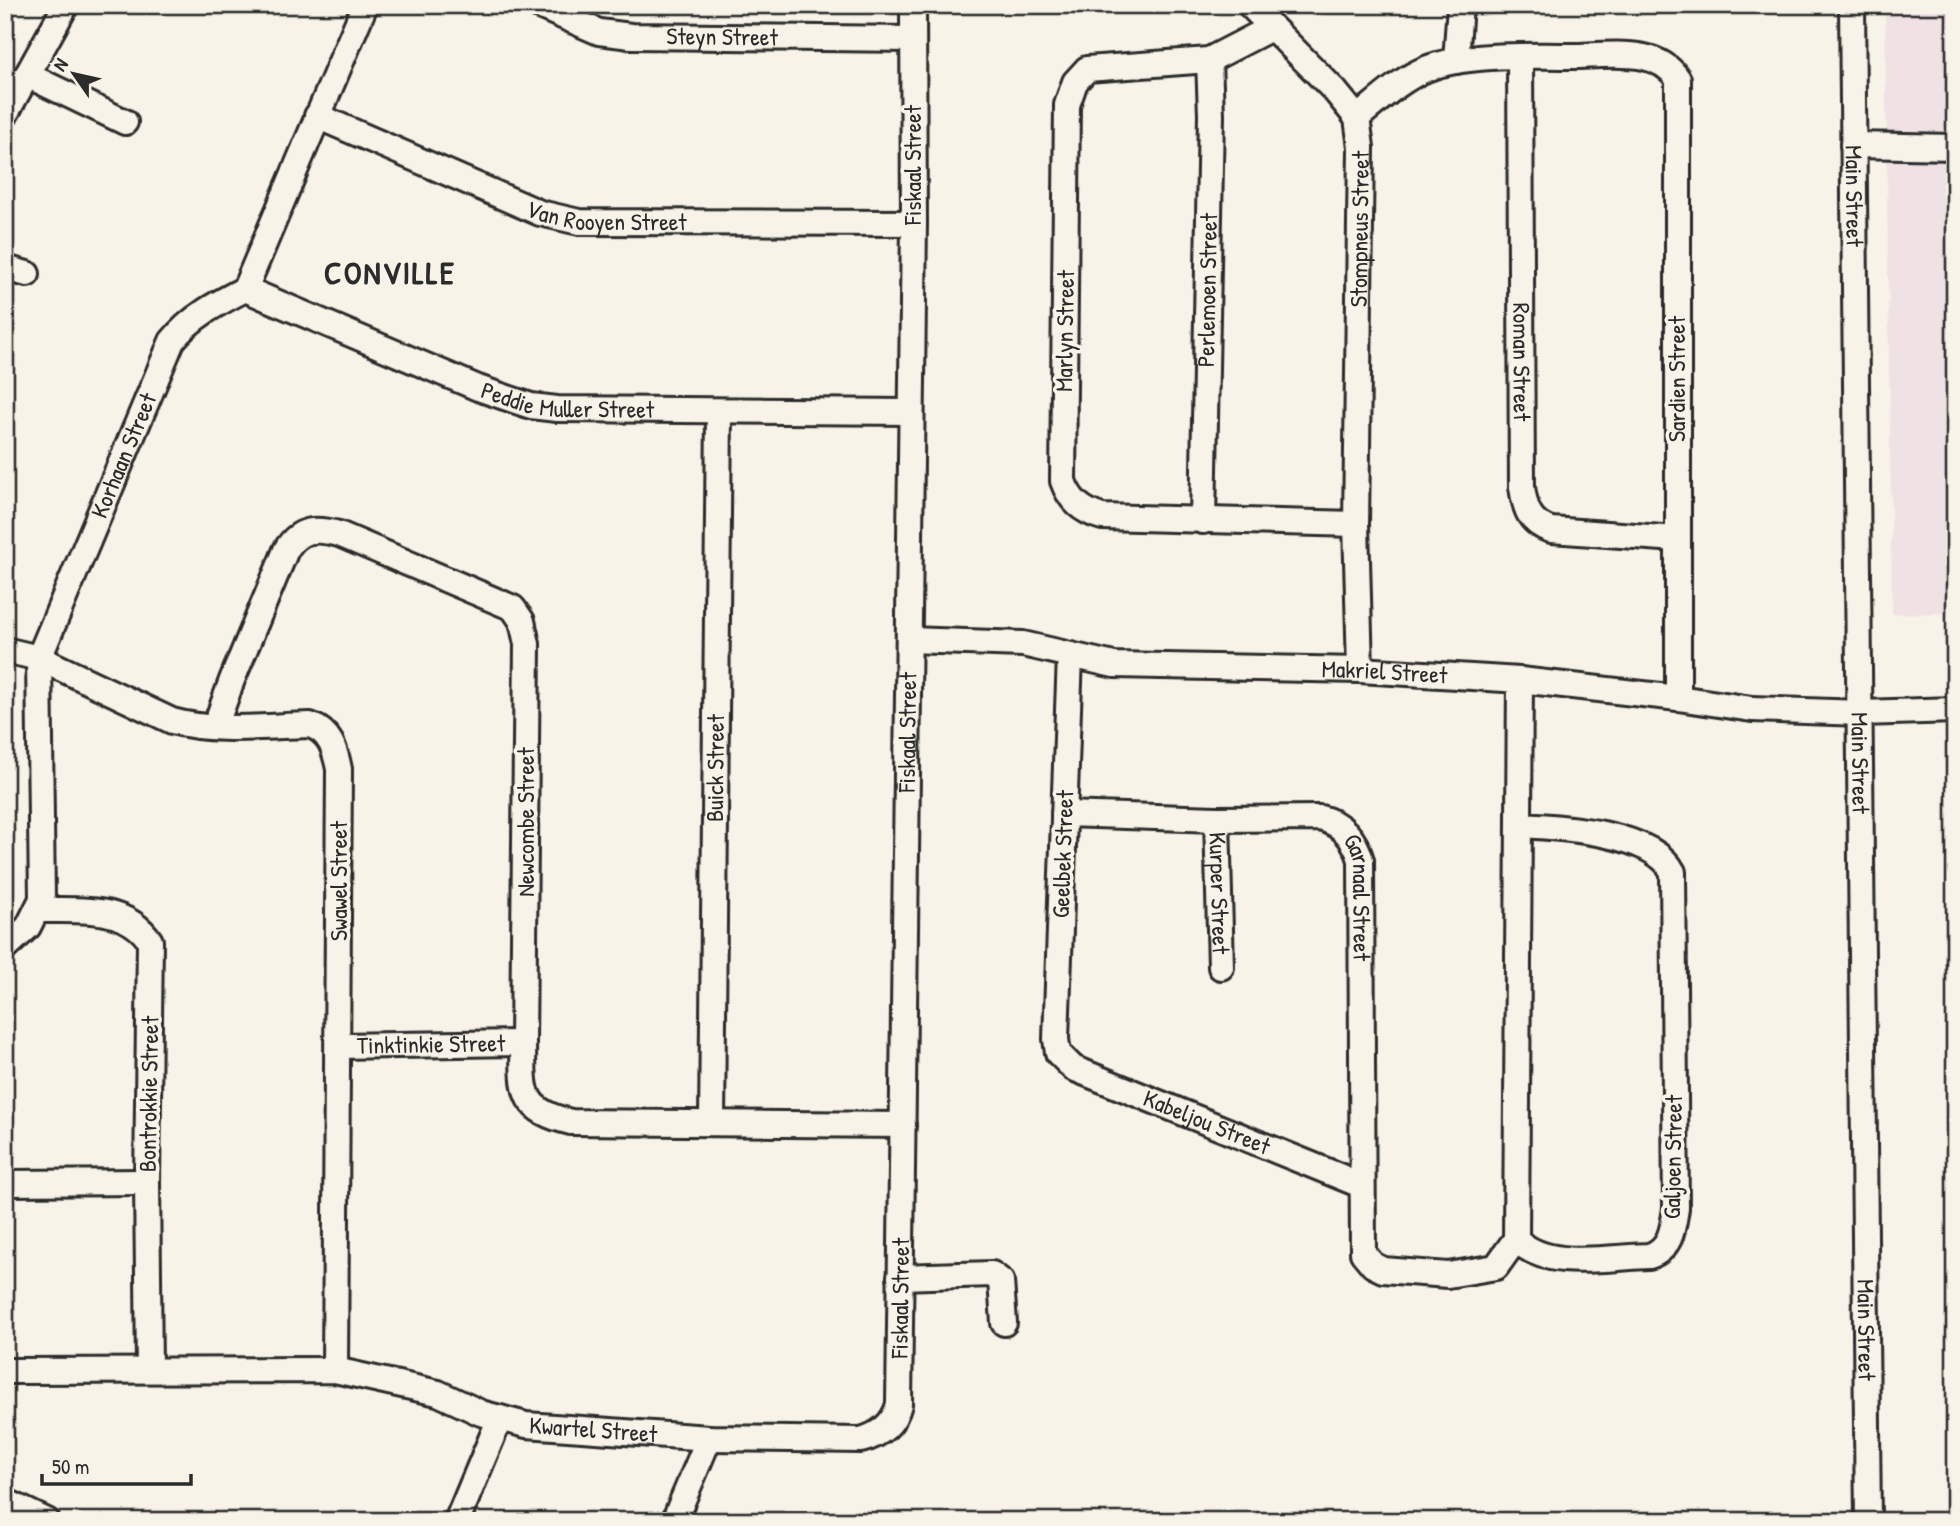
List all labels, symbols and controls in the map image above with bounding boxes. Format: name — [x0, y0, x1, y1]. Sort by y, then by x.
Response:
street label: Steyn Street — [666, 19, 779, 53]
north arrow — [38, 38, 108, 108]
text: N — [46, 53, 74, 76]
street label: Fiskaal Street — [896, 104, 928, 226]
street label: Main Street — [1838, 145, 1872, 248]
street label: Stompneus Street — [1342, 150, 1376, 307]
street label: Van Rooyen Street — [521, 192, 687, 237]
street label: Perlemoen Street — [1189, 212, 1224, 367]
district label: CONVILLE — [324, 251, 456, 294]
street label: Marlyn Street — [1047, 269, 1081, 392]
street label: Roman Street — [1506, 303, 1539, 422]
street label: Sardien Street — [1660, 315, 1692, 442]
street label: Peddie Muller Street — [477, 373, 655, 425]
street label: Korhaan Street — [83, 387, 164, 523]
street label: Makriel Street — [1321, 652, 1449, 690]
street label: Fiskaal Street — [890, 671, 923, 794]
street label: Main Street — [1844, 712, 1878, 815]
street label: Buick Street — [698, 713, 731, 822]
street label: Newcombe Street — [509, 746, 541, 897]
street label: Geelbek Street — [1044, 789, 1080, 918]
street label: Swawel Street — [322, 820, 354, 941]
street label: Garnaal Street — [1337, 827, 1379, 962]
street label: Kurper Street — [1202, 832, 1238, 955]
street label: Bontrokkie Street — [131, 1015, 165, 1172]
street label: Tinktinkie Street — [357, 1026, 506, 1061]
street label: Kabeljou Street — [1139, 1081, 1276, 1162]
street label: Galjoen Street — [1655, 1094, 1689, 1219]
street label: Fiskaal Street — [883, 1237, 916, 1359]
street label: Main Street — [1850, 1279, 1884, 1382]
street label: Kwartel Street — [528, 1408, 659, 1449]
scale bar — [42, 1442, 191, 1486]
text: 50 m — [52, 1452, 89, 1481]

